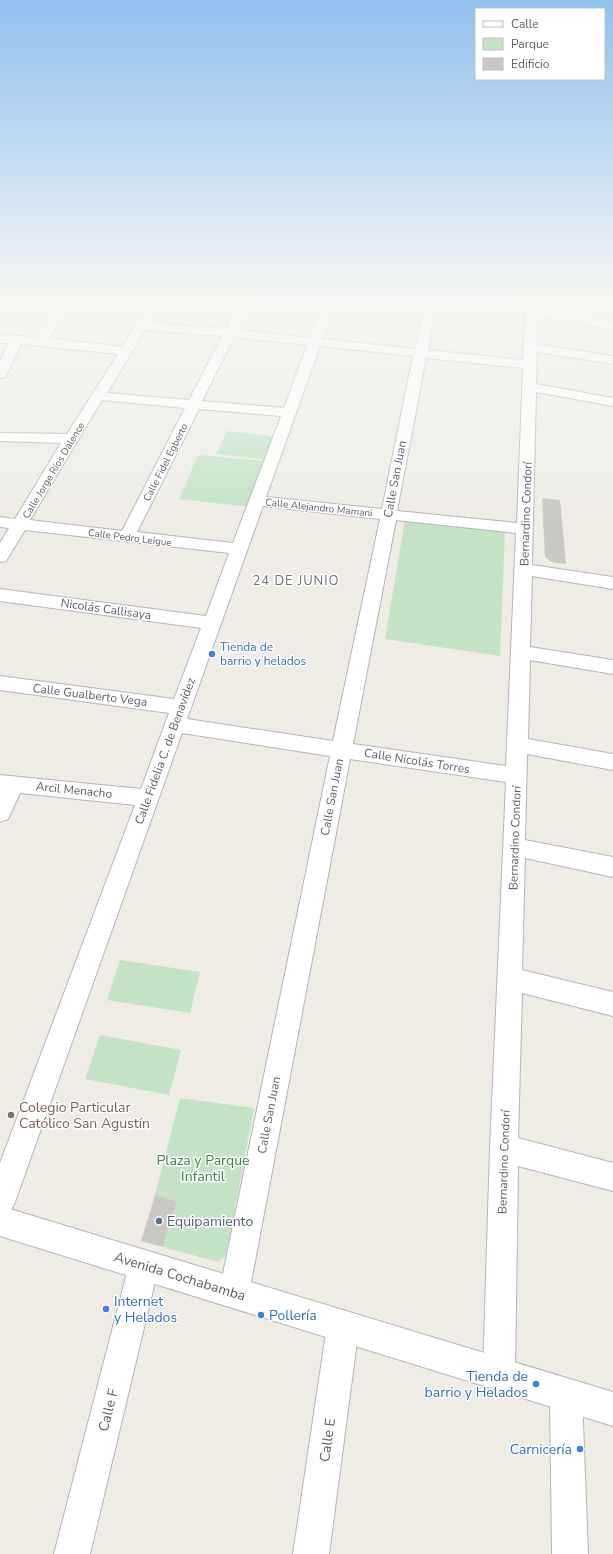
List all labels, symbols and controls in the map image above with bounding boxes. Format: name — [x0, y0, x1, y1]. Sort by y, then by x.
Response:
legend — [475, 8, 605, 80]
text: Calle — [511, 16, 539, 32]
text: Parque — [511, 36, 549, 52]
text: Edificio — [511, 56, 550, 72]
street label: Calle Jorge Ríos Dalence — [19, 420, 88, 521]
street label: Calle Fidel Egberto — [140, 421, 192, 504]
street label: Calle San Juan — [380, 439, 410, 519]
street label: Bernardino Condorí — [516, 460, 536, 566]
street label: Calle Alejandro Mamani — [265, 495, 373, 521]
street label: Calle Pedro Leigue — [87, 526, 173, 550]
district label: 24 DE JUNIO — [252, 572, 340, 590]
street label: Nicolás Callisaya — [60, 595, 152, 623]
place label: Tienda de barrio y helados — [220, 639, 307, 669]
marker: Tienda de barrio y helados — [207, 649, 217, 659]
street label: Calle Fidelia C. de Benavídez — [131, 675, 199, 827]
street label: Calle Gualberto Vega — [32, 680, 148, 710]
street label: Calle Nicolás Torres — [363, 745, 471, 777]
street label: Calle San Juan — [317, 757, 347, 837]
street label: Arcil Menacho — [35, 778, 113, 802]
street label: Bernardino Condorí — [505, 784, 525, 890]
street label: Calle San Juan — [254, 1075, 284, 1155]
place label: Colegio Particular Católico San Agustín — [19, 1098, 150, 1133]
street label: Bernardino Condorí — [494, 1108, 514, 1214]
marker: Colegio Particular Católico San Agustín — [6, 1110, 16, 1120]
park label: Plaza y Parque Infantil — [157, 1151, 249, 1186]
place label: Equipamiento — [167, 1212, 253, 1231]
marker: Equipamiento — [154, 1216, 164, 1226]
street label: Avenida Cochabamba — [112, 1247, 248, 1306]
place label: Internet y Helados — [114, 1292, 177, 1327]
marker: Internet y Helados — [101, 1304, 111, 1314]
place label: Pollería — [269, 1306, 317, 1325]
marker: Pollería — [256, 1310, 266, 1320]
place label: Tienda de barrio y Helados — [425, 1367, 528, 1402]
marker: Tienda de barrio y Helados — [531, 1379, 541, 1389]
street label: Calle F — [94, 1386, 123, 1434]
street label: Calle E — [315, 1417, 340, 1463]
place label: Carnicería — [510, 1440, 572, 1459]
marker: Carnicería — [575, 1444, 585, 1454]

